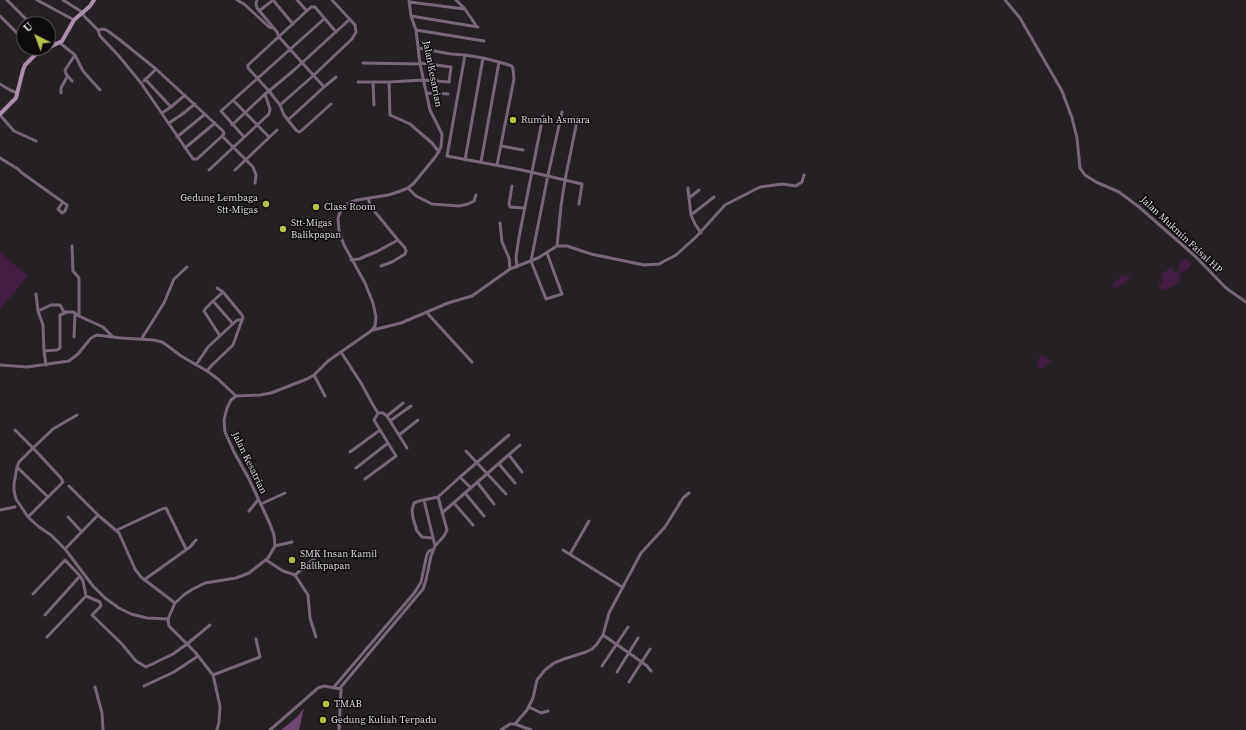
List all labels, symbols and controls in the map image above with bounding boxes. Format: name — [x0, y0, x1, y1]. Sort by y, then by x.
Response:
north arrow — [16, 16, 56, 56]
text: U — [20, 19, 36, 36]
street label: Jalan Kesatrian — [420, 40, 444, 108]
place label: Rumah Asmara — [521, 114, 590, 126]
marker: Rumah Asmara — [508, 115, 518, 125]
place label: Gedung Lembaga Stt-Migas — [180, 192, 258, 216]
street label: Jalan Mukmin Faisal HP — [1138, 194, 1224, 276]
marker: Gedung Lembaga Stt-Migas — [261, 199, 271, 209]
place label: Class Room — [324, 201, 376, 213]
marker: Class Room — [311, 202, 321, 212]
place label: Stt-Migas Balikpapan — [291, 217, 341, 240]
marker: Stt-Migas Balikpapan — [278, 224, 288, 234]
street label: Jalan Kesatrian — [229, 430, 269, 496]
place label: SMK Insan Kamil Balikpapan — [300, 548, 377, 572]
marker: SMK Insan Kamil Balikpapan — [287, 555, 297, 565]
place label: TMAB — [334, 698, 362, 710]
marker: TMAB — [321, 699, 331, 709]
place label: Gedung Kuliah Terpadu — [331, 714, 437, 726]
marker: Gedung Kuliah Terpadu — [318, 715, 328, 725]

